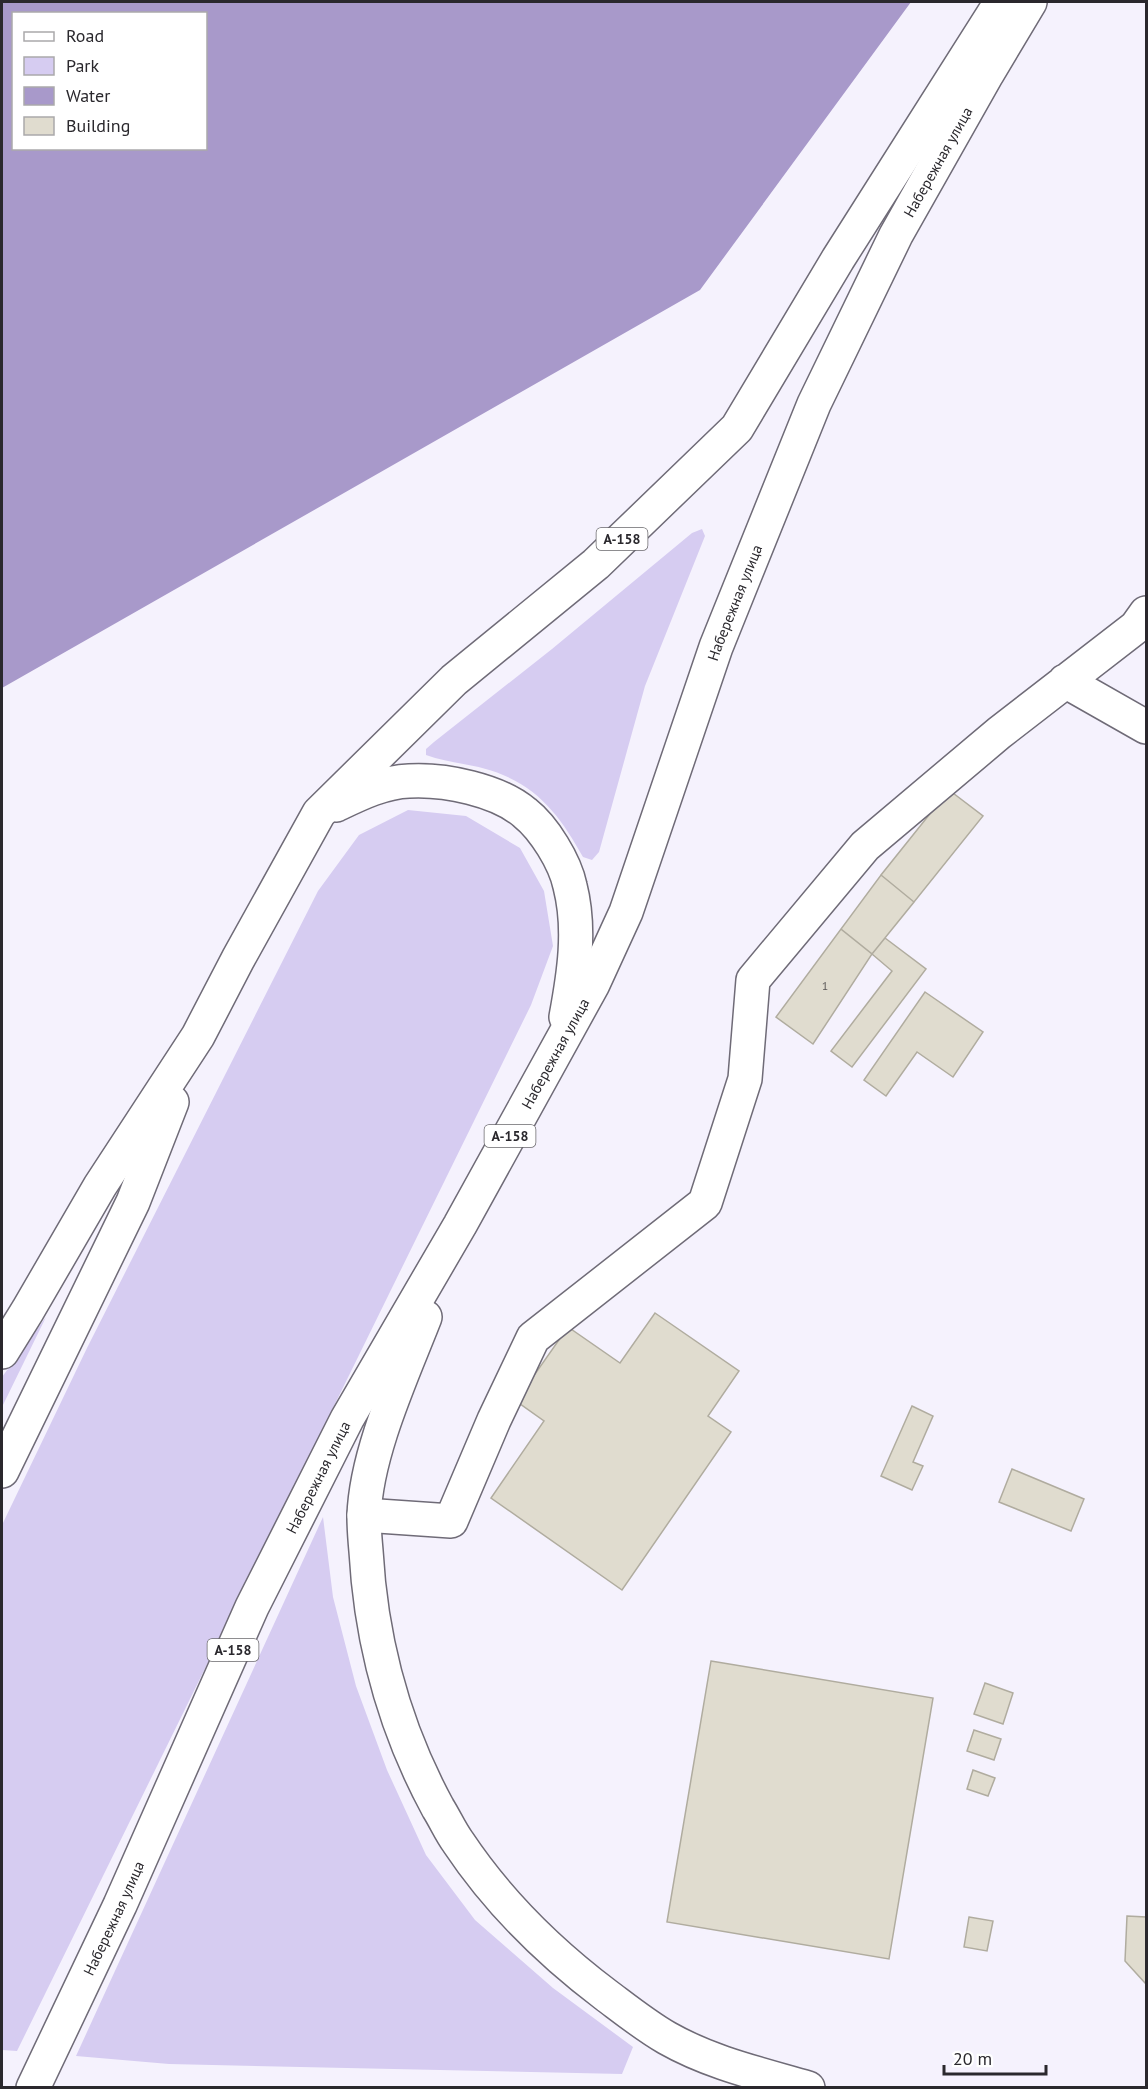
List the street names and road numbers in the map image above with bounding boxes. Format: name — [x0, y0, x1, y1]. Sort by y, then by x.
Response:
street label: Набережная улица — [899, 103, 976, 220]
road number: А-158 — [596, 528, 648, 550]
street label: Набережная улица — [703, 542, 766, 663]
street label: Набережная улица — [517, 994, 593, 1112]
road number: А-158 — [484, 1125, 536, 1147]
street label: Набережная улица — [281, 1418, 354, 1537]
road number: А-158 — [208, 1639, 258, 1661]
street label: Набережная улица — [79, 1858, 148, 1978]

